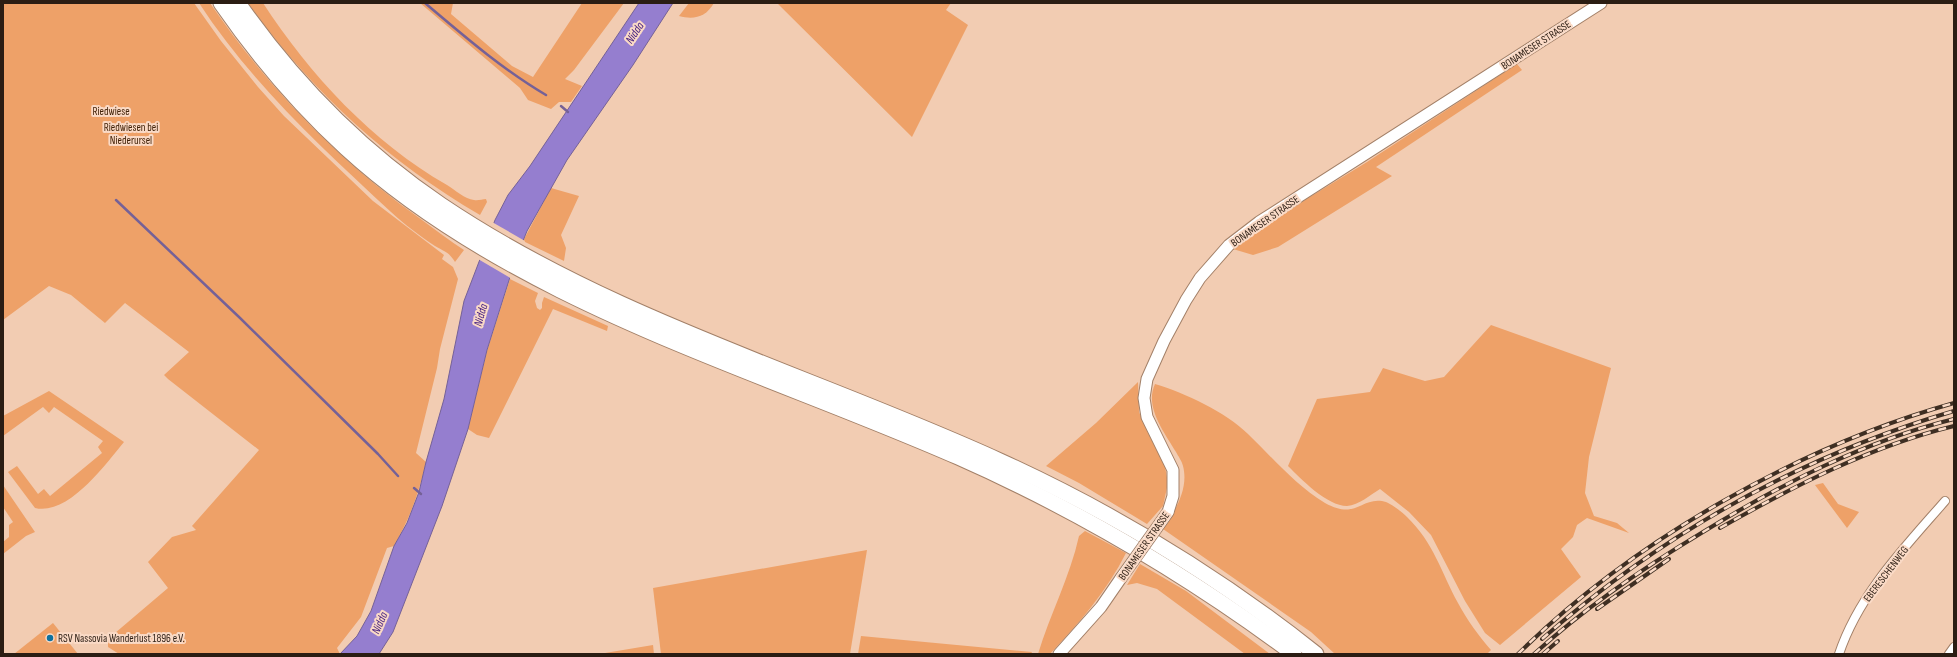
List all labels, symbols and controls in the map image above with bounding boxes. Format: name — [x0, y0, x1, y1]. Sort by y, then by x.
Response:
street label: BONAMESER STRASSE — [1499, 18, 1573, 72]
water label: Nidda — [622, 19, 648, 47]
park label: Riedwiese — [92, 105, 130, 118]
park label: Riedwiesen bei Niederursel — [104, 121, 158, 147]
street label: BONAMESER STRASSE — [1228, 193, 1302, 249]
water label: Nidda — [471, 302, 491, 328]
street label: BONAMESER STRASSE — [1116, 509, 1172, 583]
street label: EBERESCHENWEG — [1861, 544, 1911, 604]
water label: Nidda — [368, 609, 392, 636]
place label: RSV Nassovia Wanderlust 1896 e.V. — [58, 632, 184, 645]
marker: RSV Nassovia Wanderlust 1896 e.V. — [45, 633, 55, 643]

